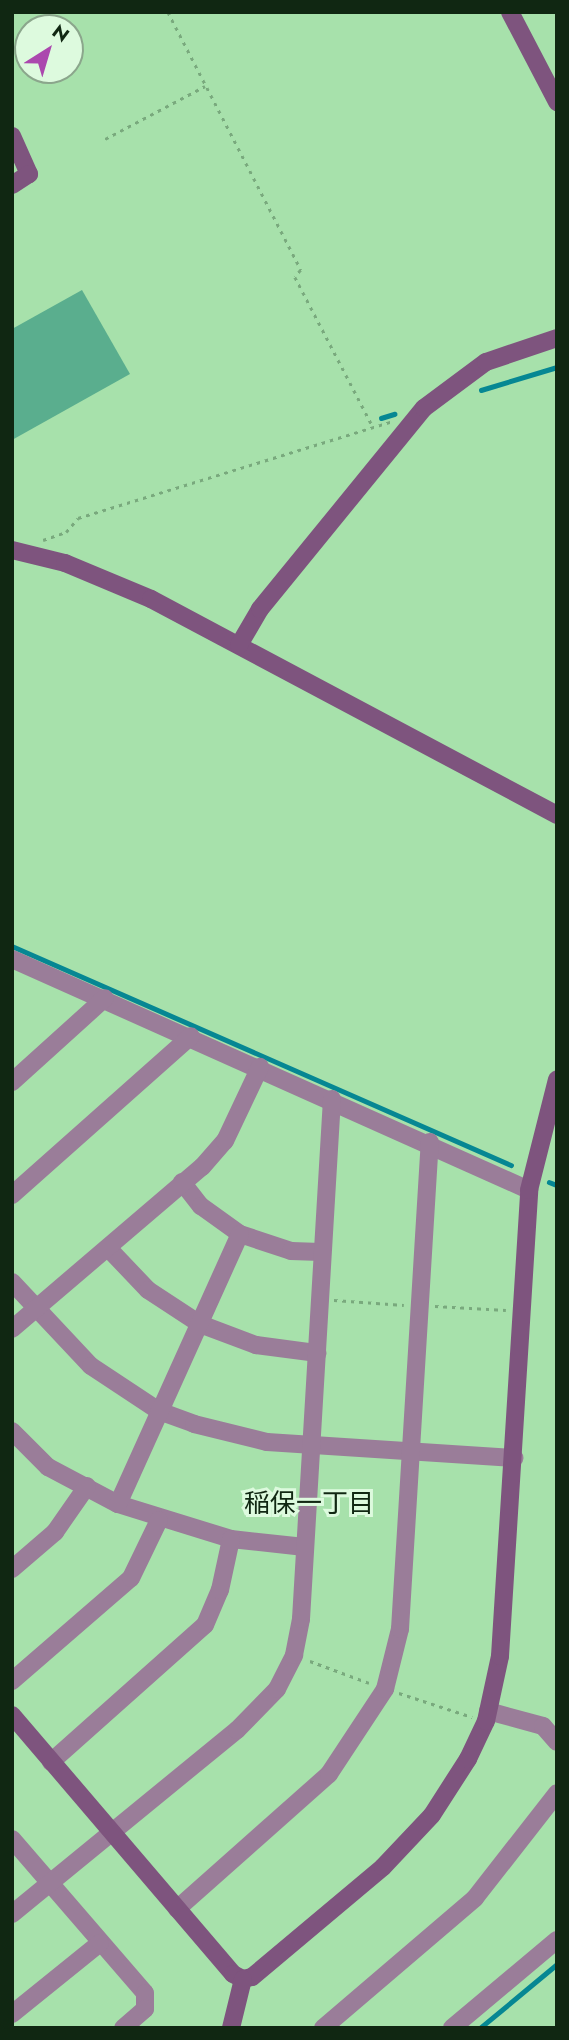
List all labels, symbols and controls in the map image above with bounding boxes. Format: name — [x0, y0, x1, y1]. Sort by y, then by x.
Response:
north arrow — [14, 14, 84, 84]
text: N — [47, 18, 75, 49]
district label: 稲保一丁目 — [244, 1488, 374, 1520]

